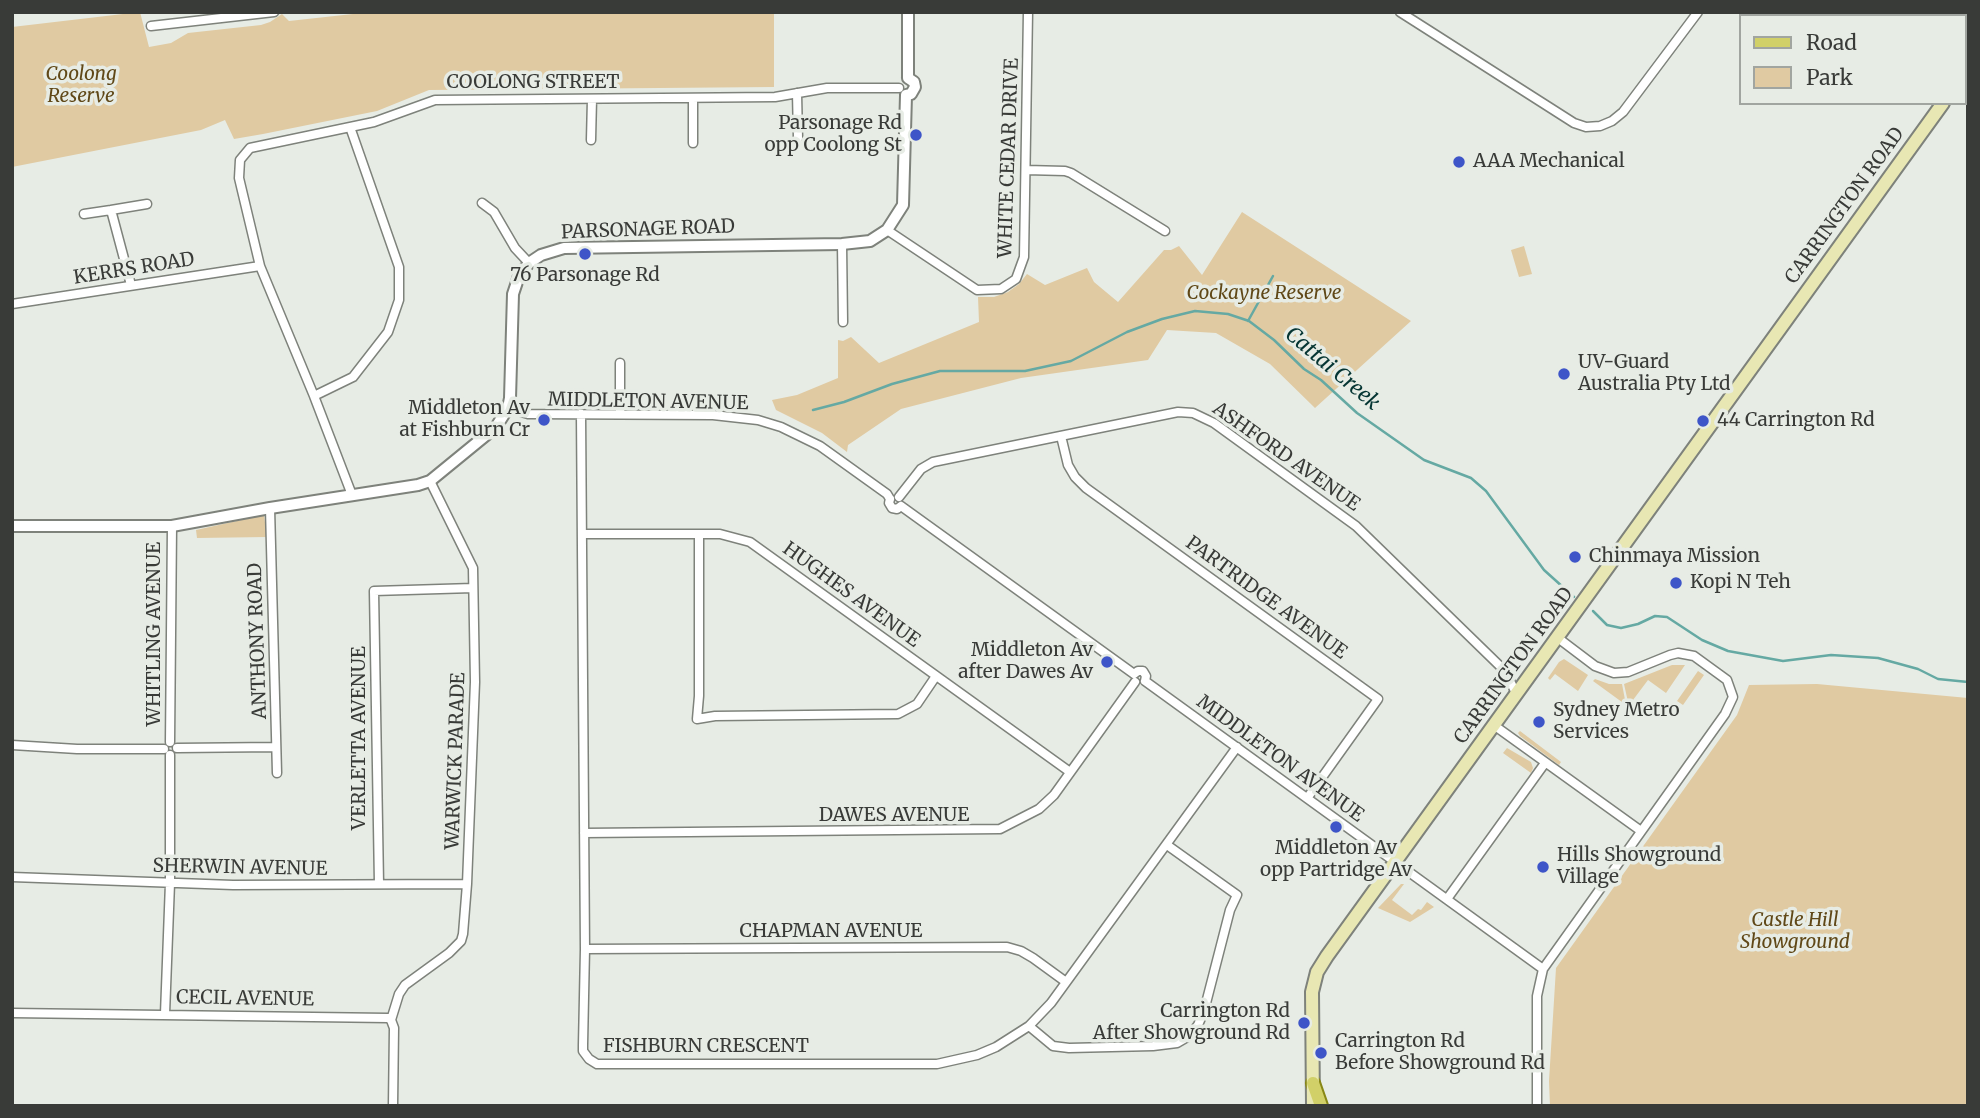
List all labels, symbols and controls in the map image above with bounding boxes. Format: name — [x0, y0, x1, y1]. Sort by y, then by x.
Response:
legend — [1738, 14, 1966, 105]
text: Road — [1806, 29, 1857, 56]
street label: WHITE CEDAR DRIVE — [994, 58, 1024, 258]
park label: Coolong Reserve — [45, 64, 117, 108]
text: Park — [1806, 64, 1853, 91]
street label: COOLONG STREET — [447, 72, 619, 94]
place label: Parsonage Rd opp Coolong St — [764, 113, 902, 157]
street label: CARRINGTON ROAD — [1781, 123, 1909, 289]
marker: Parsonage Rd opp Coolong St — [908, 127, 924, 143]
place label: AAA Mechanical — [1473, 151, 1625, 173]
marker: AAA Mechanical — [1451, 154, 1467, 170]
street label: PARSONAGE ROAD — [561, 216, 735, 244]
marker: 76 Parsonage Rd — [577, 246, 593, 262]
street label: KERRS ROAD — [72, 248, 196, 290]
place label: 76 Parsonage Rd — [510, 265, 660, 287]
park label: Cockayne Reserve — [1186, 283, 1342, 305]
water label: Cattai Creek — [1279, 322, 1385, 416]
place label: UV-Guard Australia Pty Ltd — [1578, 352, 1730, 396]
marker: UV-Guard Australia Pty Ltd — [1556, 366, 1572, 382]
street label: MIDDLETON AVENUE — [547, 389, 749, 415]
place label: Middleton Av at Fishburn Cr — [400, 398, 530, 442]
street label: ASHFORD AVENUE — [1208, 398, 1364, 516]
place label: 44 Carrington Rd — [1717, 410, 1875, 432]
marker: Middleton Av at Fishburn Cr — [536, 412, 552, 428]
marker: 44 Carrington Rd — [1695, 413, 1711, 429]
street label: PARTRIDGE AVENUE — [1181, 532, 1351, 664]
street label: HUGHES AVENUE — [778, 538, 924, 652]
street label: WHITLING AVENUE — [144, 542, 166, 726]
place label: Chinmaya Mission — [1589, 546, 1760, 568]
marker: Chinmaya Mission — [1567, 549, 1583, 565]
street label: ANTHONY ROAD — [244, 562, 272, 720]
place label: Kopi N Teh — [1690, 572, 1791, 594]
marker: Kopi N Teh — [1668, 575, 1684, 591]
street label: CARRINGTON ROAD — [1450, 583, 1578, 749]
place label: Middleton Av after Dawes Av — [958, 640, 1093, 684]
street label: VERLETTA AVENUE — [349, 646, 371, 830]
marker: Middleton Av after Dawes Av — [1099, 654, 1115, 670]
street label: WARWICK PARADE — [442, 672, 470, 850]
street label: MIDDLETON AVENUE — [1192, 691, 1368, 827]
place label: Sydney Metro Services — [1553, 700, 1679, 744]
marker: Sydney Metro Services — [1531, 714, 1547, 730]
street label: DAWES AVENUE — [819, 805, 969, 827]
marker: Middleton Av opp Partridge Av — [1328, 819, 1344, 835]
place label: Middleton Av opp Partridge Av — [1260, 838, 1412, 882]
place label: Hills Showground Village — [1557, 845, 1721, 889]
street label: SHERWIN AVENUE — [153, 855, 327, 881]
marker: Hills Showground Village — [1535, 859, 1551, 875]
park label: Castle Hill Showground — [1740, 910, 1850, 954]
street label: CHAPMAN AVENUE — [740, 921, 922, 943]
street label: CECIL AVENUE — [176, 986, 314, 1012]
place label: Carrington Rd After Showground Rd — [1093, 1001, 1290, 1045]
marker: Carrington Rd After Showground Rd — [1296, 1015, 1312, 1031]
place label: Carrington Rd Before Showground Rd — [1335, 1031, 1545, 1075]
street label: FISHBURN CRESCENT — [603, 1036, 809, 1058]
marker: Carrington Rd Before Showground Rd — [1313, 1045, 1329, 1061]

